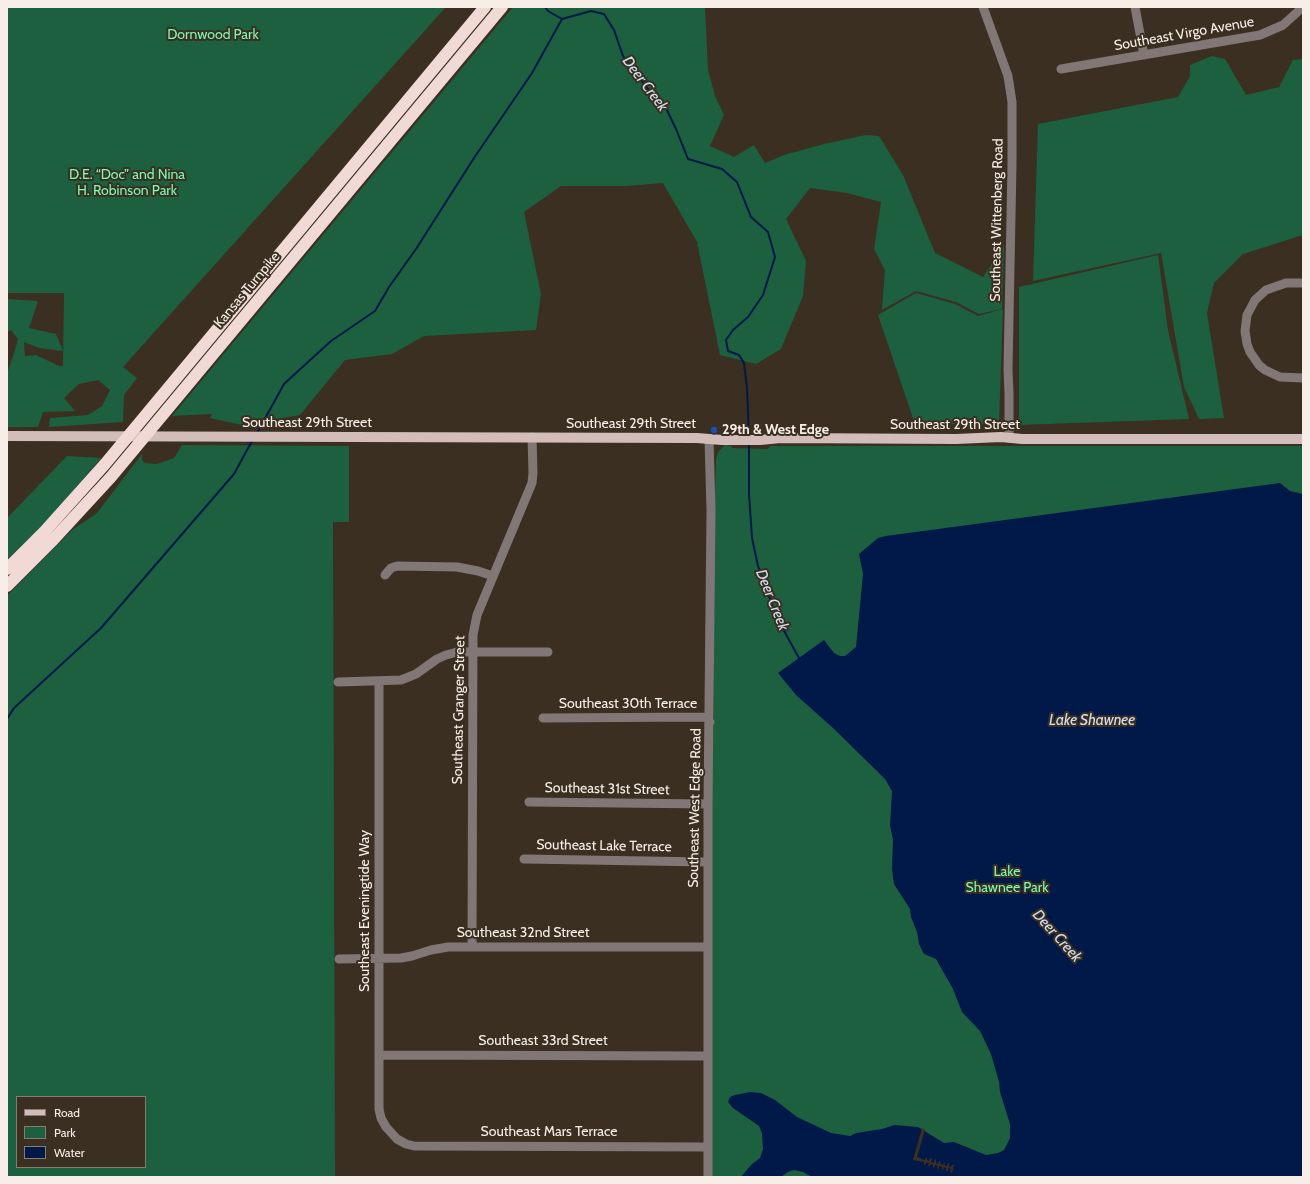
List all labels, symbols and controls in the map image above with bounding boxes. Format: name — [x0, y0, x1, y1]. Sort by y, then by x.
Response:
street label: Southeast Virgo Avenue — [1113, 13, 1255, 55]
park label: Dornwood Park — [167, 27, 259, 43]
water label: Deer Creek — [618, 53, 672, 115]
street label: Southeast Wittenberg Road — [987, 138, 1007, 302]
park label: D.E. “Doc” and Nina H. Robinson Park — [69, 167, 185, 200]
street label: Kansas Turnpike — [210, 249, 284, 331]
street label: Southeast 29th Street — [242, 415, 372, 431]
street label: Southeast 29th Street — [566, 416, 696, 432]
street label: Southeast 29th Street — [890, 417, 1020, 433]
place label: 29th & West Edge — [722, 422, 829, 438]
marker: 29th & West Edge — [709, 425, 719, 435]
water label: Deer Creek — [752, 567, 792, 633]
street label: Southeast Granger Street — [449, 635, 469, 785]
street label: Southeast 30th Terrace — [559, 696, 697, 712]
water label: Lake Shawnee — [1049, 712, 1135, 730]
street label: Southeast West Edge Road — [685, 728, 705, 888]
street label: Southeast 31st Street — [544, 780, 670, 798]
street label: Southeast Eveningtide Way — [357, 830, 373, 992]
street label: Southeast Lake Terrace — [536, 836, 672, 856]
park label: Lake Shawnee Park — [966, 864, 1048, 896]
water label: Deer Creek — [1029, 906, 1085, 966]
street label: Southeast 32nd Street — [457, 925, 589, 941]
street label: Southeast 33rd Street — [478, 1033, 608, 1049]
legend — [16, 1096, 146, 1168]
text: Road — [54, 1105, 80, 1120]
street label: Southeast Mars Terrace — [481, 1124, 617, 1140]
text: Park — [54, 1125, 76, 1140]
text: Water — [54, 1145, 84, 1160]

